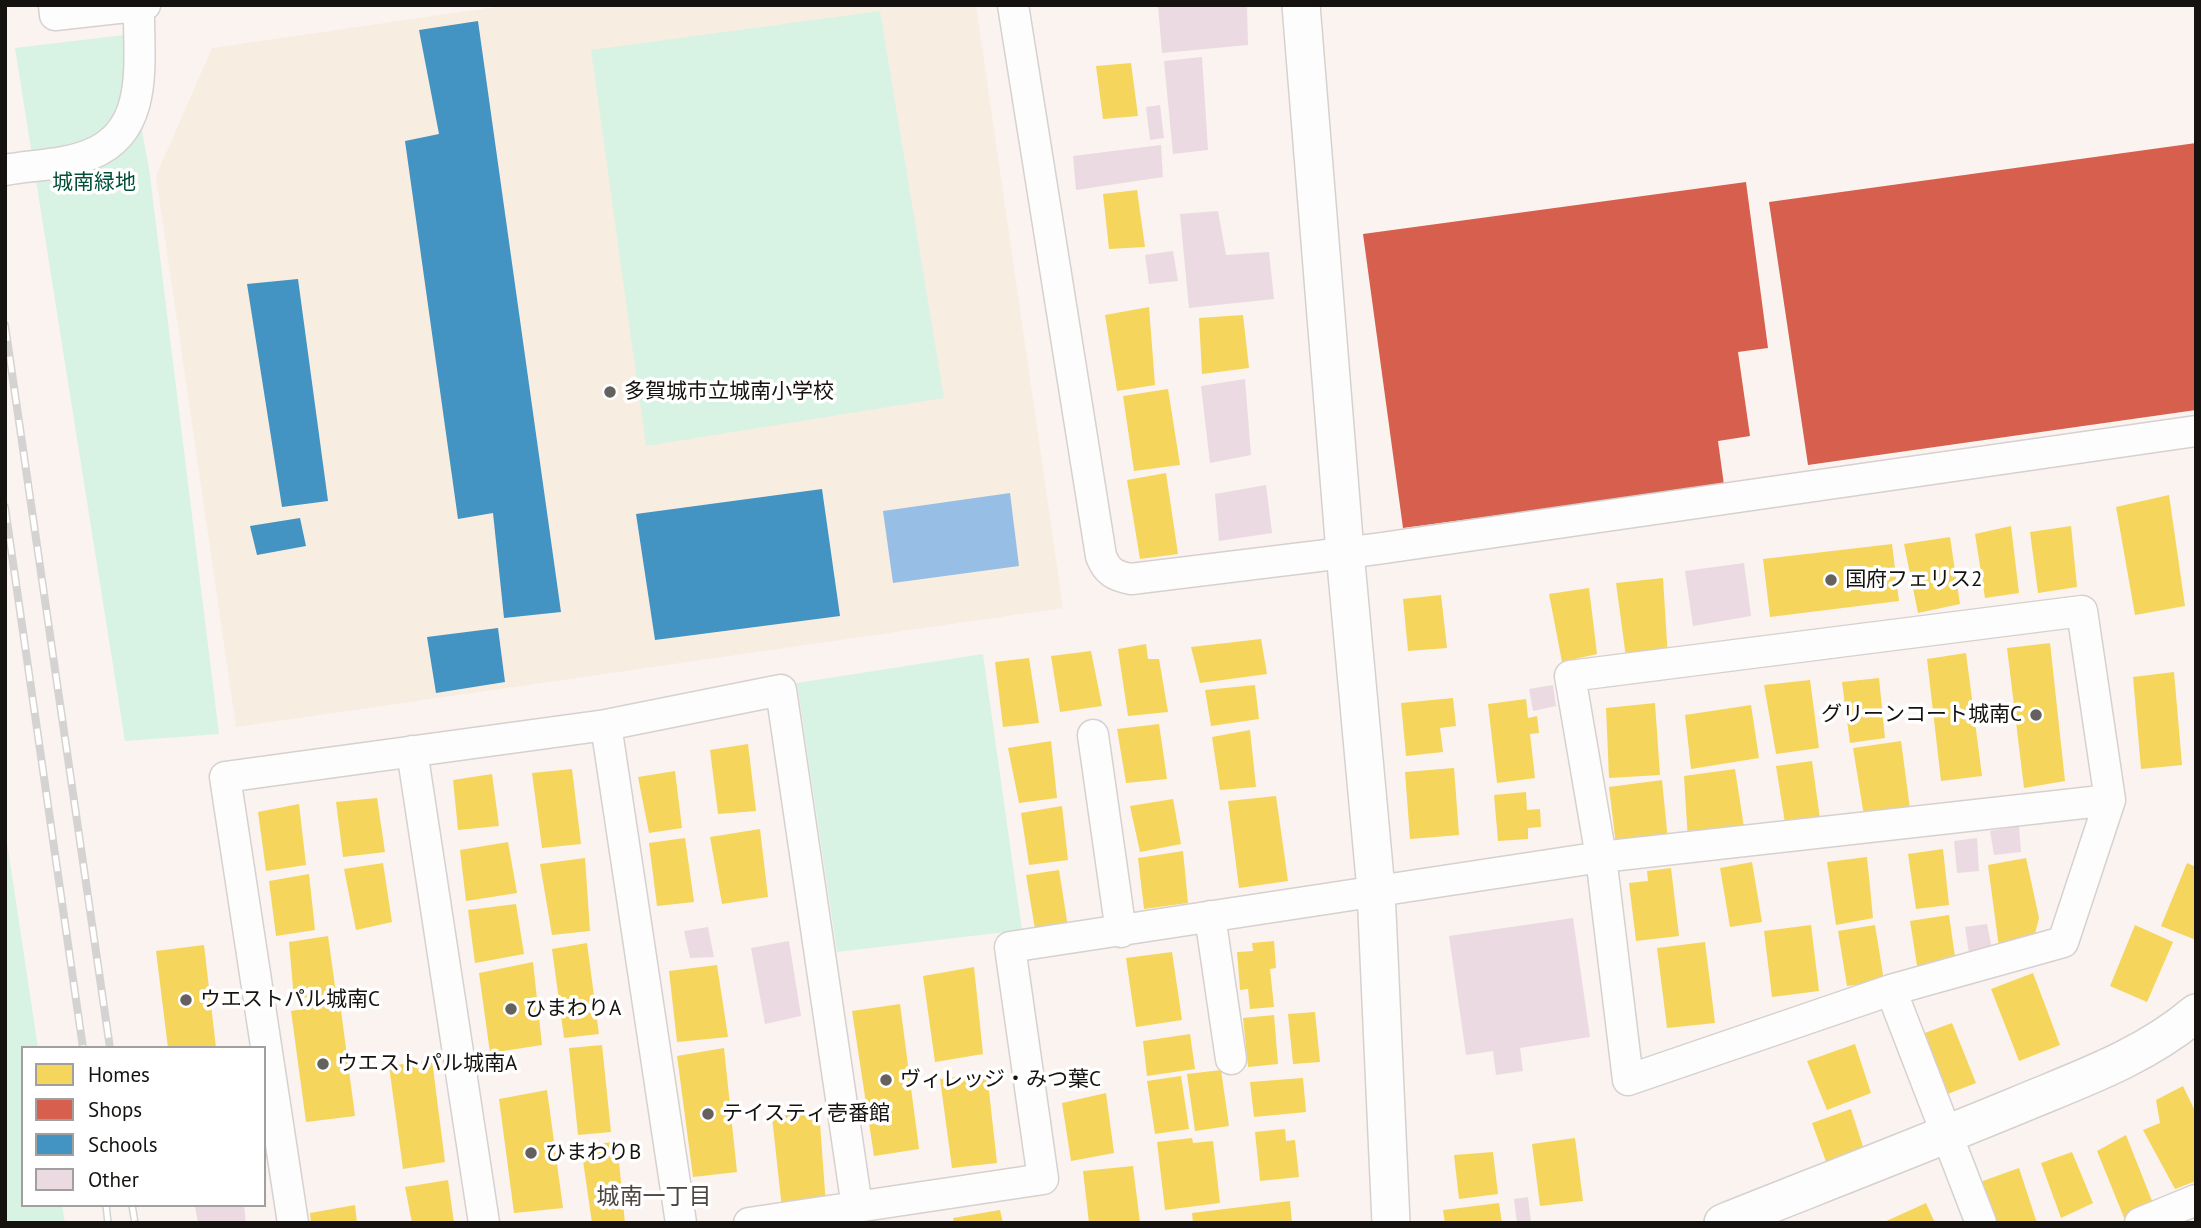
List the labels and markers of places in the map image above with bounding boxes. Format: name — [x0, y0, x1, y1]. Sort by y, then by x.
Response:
place label: 多賀城市立城南小学校 — [624, 379, 834, 405]
marker: 多賀城市立城南小学校 — [602, 384, 618, 400]
place label: 国府フェリス2 — [1845, 567, 1982, 593]
marker: 国府フェリス2 — [1823, 572, 1839, 588]
place label: グリーンコート城南C — [1821, 702, 2022, 728]
marker: グリーンコート城南C — [2028, 707, 2044, 723]
place label: ウエストパル城南C — [200, 987, 380, 1013]
marker: ウエストパル城南C — [178, 992, 194, 1008]
place label: ひまわりA — [525, 996, 621, 1022]
marker: ひまわりA — [503, 1001, 519, 1017]
place label: ウエストパル城南A — [337, 1051, 517, 1077]
marker: ウエストパル城南A — [315, 1056, 331, 1072]
place label: ヴィレッジ・みつ葉C — [900, 1067, 1101, 1093]
marker: ヴィレッジ・みつ葉C — [878, 1072, 894, 1088]
place label: テイスティ壱番館 — [722, 1101, 890, 1127]
marker: テイスティ壱番館 — [700, 1106, 716, 1122]
place label: ひまわりB — [545, 1140, 641, 1166]
marker: ひまわりB — [523, 1145, 539, 1161]

